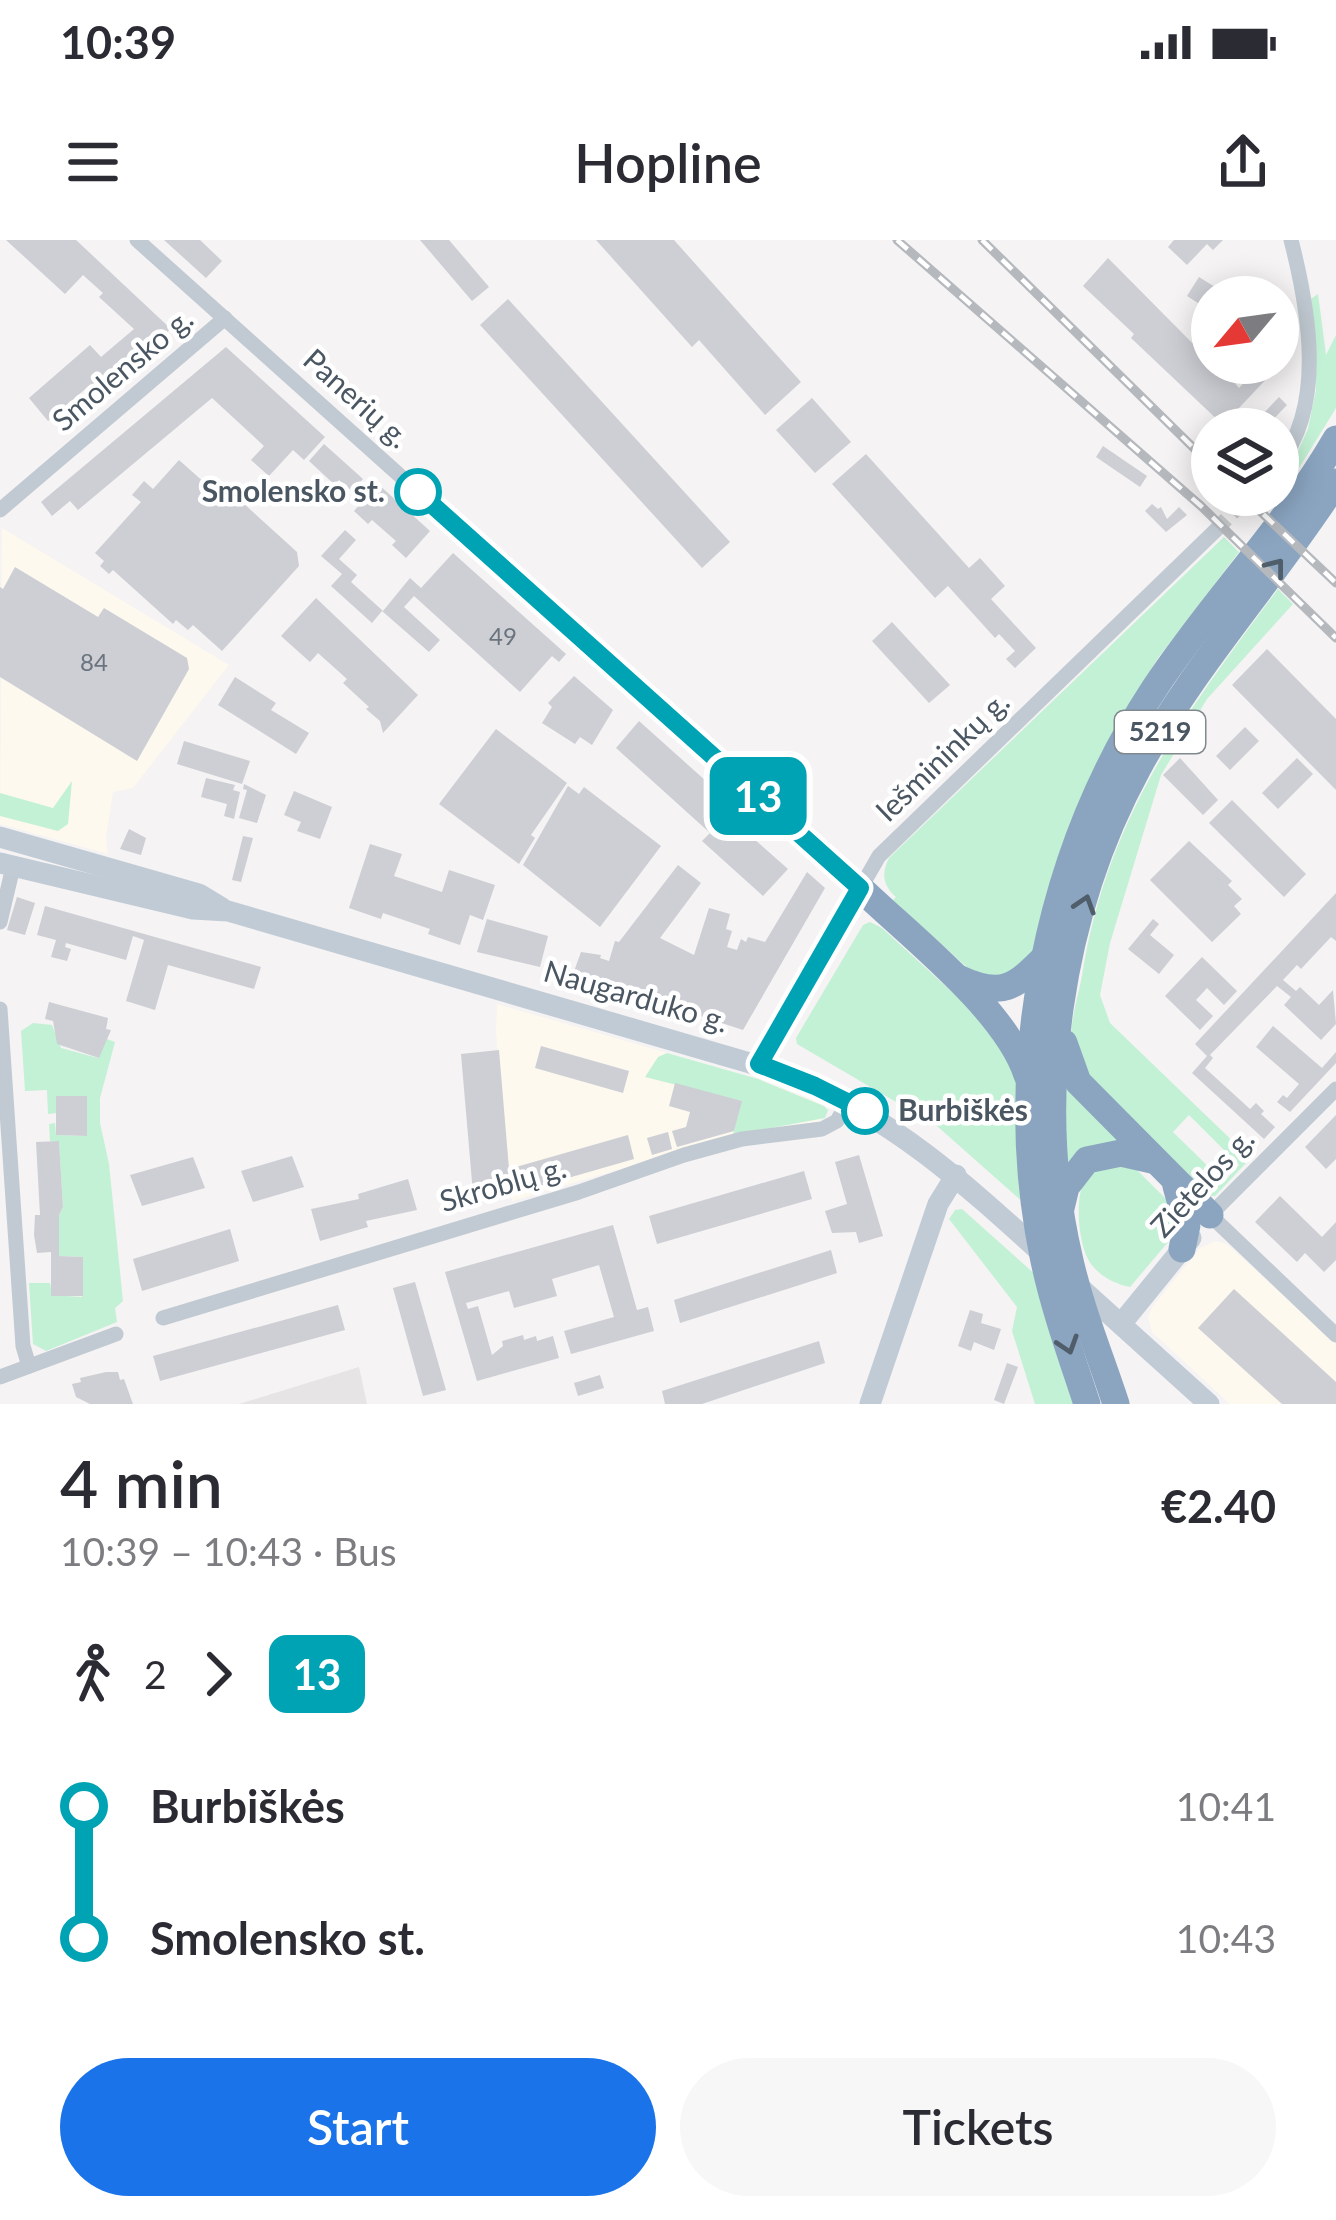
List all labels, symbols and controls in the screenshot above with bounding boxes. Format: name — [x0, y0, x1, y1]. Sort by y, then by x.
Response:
text: 10:39 — [60, 15, 176, 69]
icon: menu — [60, 129, 126, 195]
icon: share — [1210, 129, 1276, 195]
text: Hopline — [574, 130, 762, 195]
north arrow — [1191, 276, 1299, 384]
map controls — [1191, 276, 1299, 516]
street label: Smolensko g. — [44, 299, 199, 438]
street label: Panerių g. — [297, 341, 418, 454]
button: layers — [1191, 408, 1299, 516]
marker: Smolensko st. — [396, 470, 440, 514]
place label: Smolensko st. — [202, 472, 385, 508]
one-way arrow — [1262, 559, 1283, 581]
house number: 49 — [489, 621, 517, 650]
house number: 84 — [80, 647, 108, 676]
street label: Iešmininkų g. — [867, 683, 1016, 828]
road number: 5219 — [1115, 711, 1205, 753]
line badge: 13 — [704, 757, 812, 835]
text: 13 — [734, 771, 782, 821]
one-way arrow — [1071, 894, 1096, 915]
street label: Naugarduko g. — [540, 952, 733, 1039]
marker: Burbiškės — [843, 1089, 887, 1133]
place label: Burbiškės — [898, 1091, 1028, 1127]
street label: Zietelos g. — [1142, 1120, 1261, 1243]
street label: Skroblų g. — [435, 1148, 570, 1218]
one-way arrow — [1053, 1334, 1078, 1355]
text: 4 min — [60, 1443, 223, 1522]
text: €2.40 — [1161, 1479, 1276, 1533]
text: 10:39 – 10:43 · Bus — [60, 1528, 397, 1574]
icon: walk — [60, 1641, 126, 1707]
icon: forward — [185, 1641, 251, 1707]
text: 13 — [293, 1649, 341, 1699]
text: 2 — [144, 1651, 167, 1697]
text: Burbiškės — [150, 1779, 345, 1833]
text: 10:41 — [1176, 1783, 1276, 1829]
text: Smolensko st. — [150, 1911, 425, 1965]
text: 10:43 — [1176, 1915, 1276, 1961]
button: Start — [60, 2058, 656, 2196]
button: Tickets — [680, 2058, 1276, 2196]

